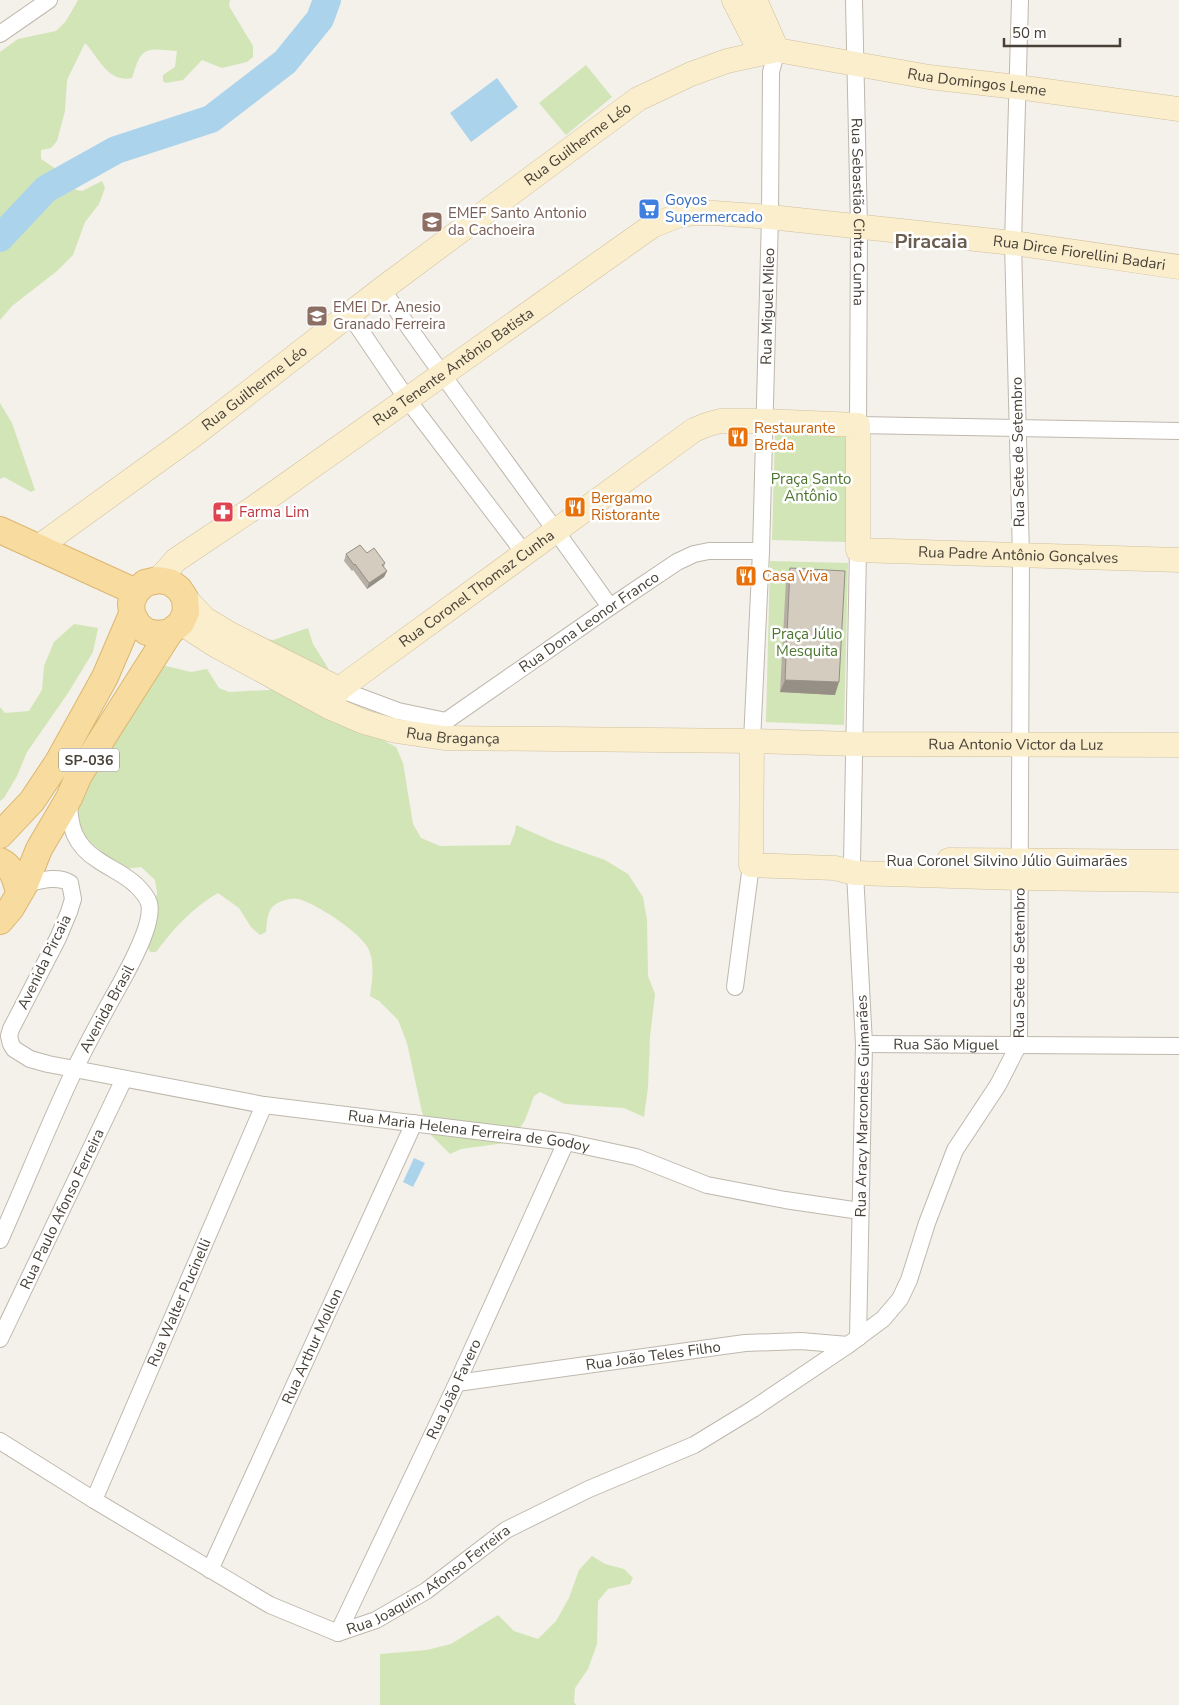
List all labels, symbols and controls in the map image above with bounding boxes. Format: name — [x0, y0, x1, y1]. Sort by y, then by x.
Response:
scale bar — [1004, 15, 1120, 47]
text: 50 m — [1012, 23, 1047, 43]
street label: Rua Domingos Leme — [906, 63, 1048, 101]
street label: Rua Guilherme Léo — [520, 98, 635, 190]
street label: Rua Sebastião Cintra Cunha — [847, 118, 869, 306]
place label: Goyos Supermercado — [665, 190, 763, 227]
supermarket icon: Goyos Supermercado — [637, 197, 661, 221]
place label: EMEF Santo Antonio da Cachoeira — [448, 203, 587, 240]
school or university icon: EMEF Santo Antonio da Cachoeira — [420, 210, 444, 234]
district label: Piracaia — [894, 228, 968, 255]
street label: Rua Dirce Fiorellini Badari — [992, 231, 1167, 275]
street label: Rua Miguel Mileo — [756, 247, 779, 365]
place label: EMEI Dr. Anesio Granado Ferreira — [333, 297, 446, 334]
street label: Rua Tenente Antônio Batista — [369, 303, 538, 430]
school or university icon: EMEI Dr. Anesio Granado Ferreira — [305, 304, 329, 328]
street label: Rua Guilherme Léo — [197, 341, 311, 435]
street label: Rua Sete de Setembro — [1007, 377, 1029, 527]
place label: Restaurante Breda — [754, 418, 836, 455]
restaurant icon: Restaurante Breda — [726, 425, 750, 449]
park label: Praça Santo Antônio — [771, 469, 851, 506]
place label: Bergamo Ristorante — [591, 488, 660, 525]
restaurant icon: Bergamo Ristorante — [563, 495, 587, 519]
pharmacy icon: Farma Lim — [211, 500, 235, 524]
place label: Farma Lim — [239, 502, 309, 522]
street label: Rua Coronel Thomaz Cunha — [395, 525, 558, 652]
street label: Rua Padre Antônio Gonçalves — [918, 542, 1119, 568]
restaurant icon: Casa Viva — [734, 564, 758, 588]
place label: Casa Viva — [762, 566, 828, 586]
street label: Rua Dona Leonor Franco — [515, 567, 663, 677]
park label: Praça Júlio Mesquita — [772, 624, 842, 661]
street label: Rua Bragança — [405, 723, 500, 749]
street label: Rua Antonio Victor da Luz — [928, 734, 1103, 755]
road number: SP-036 — [59, 748, 119, 772]
street label: Rua Coronel Silvino Júlio Guimarães — [887, 851, 1127, 871]
street label: Rua Sete de Setembro — [1009, 888, 1030, 1038]
street label: Avenida Pircaia — [12, 911, 76, 1013]
street label: Avenida Brasil — [75, 961, 139, 1056]
street label: Rua Aracy Marcondes Guimarães — [850, 994, 874, 1218]
street label: Rua São Miguel — [893, 1034, 999, 1055]
street label: Rua Maria Helena Ferreira de Godoy — [347, 1105, 592, 1157]
street label: Rua Paulo Afonso Ferreira — [15, 1125, 109, 1293]
street label: Rua Walter Pucinelli — [143, 1235, 215, 1370]
street label: Rua Arthur Mollon — [277, 1285, 347, 1407]
street label: Rua João Favero — [422, 1336, 486, 1443]
street label: Rua João Teles Filho — [584, 1337, 722, 1375]
street label: Rua Joaquim Afonso Ferreira — [344, 1520, 514, 1639]

